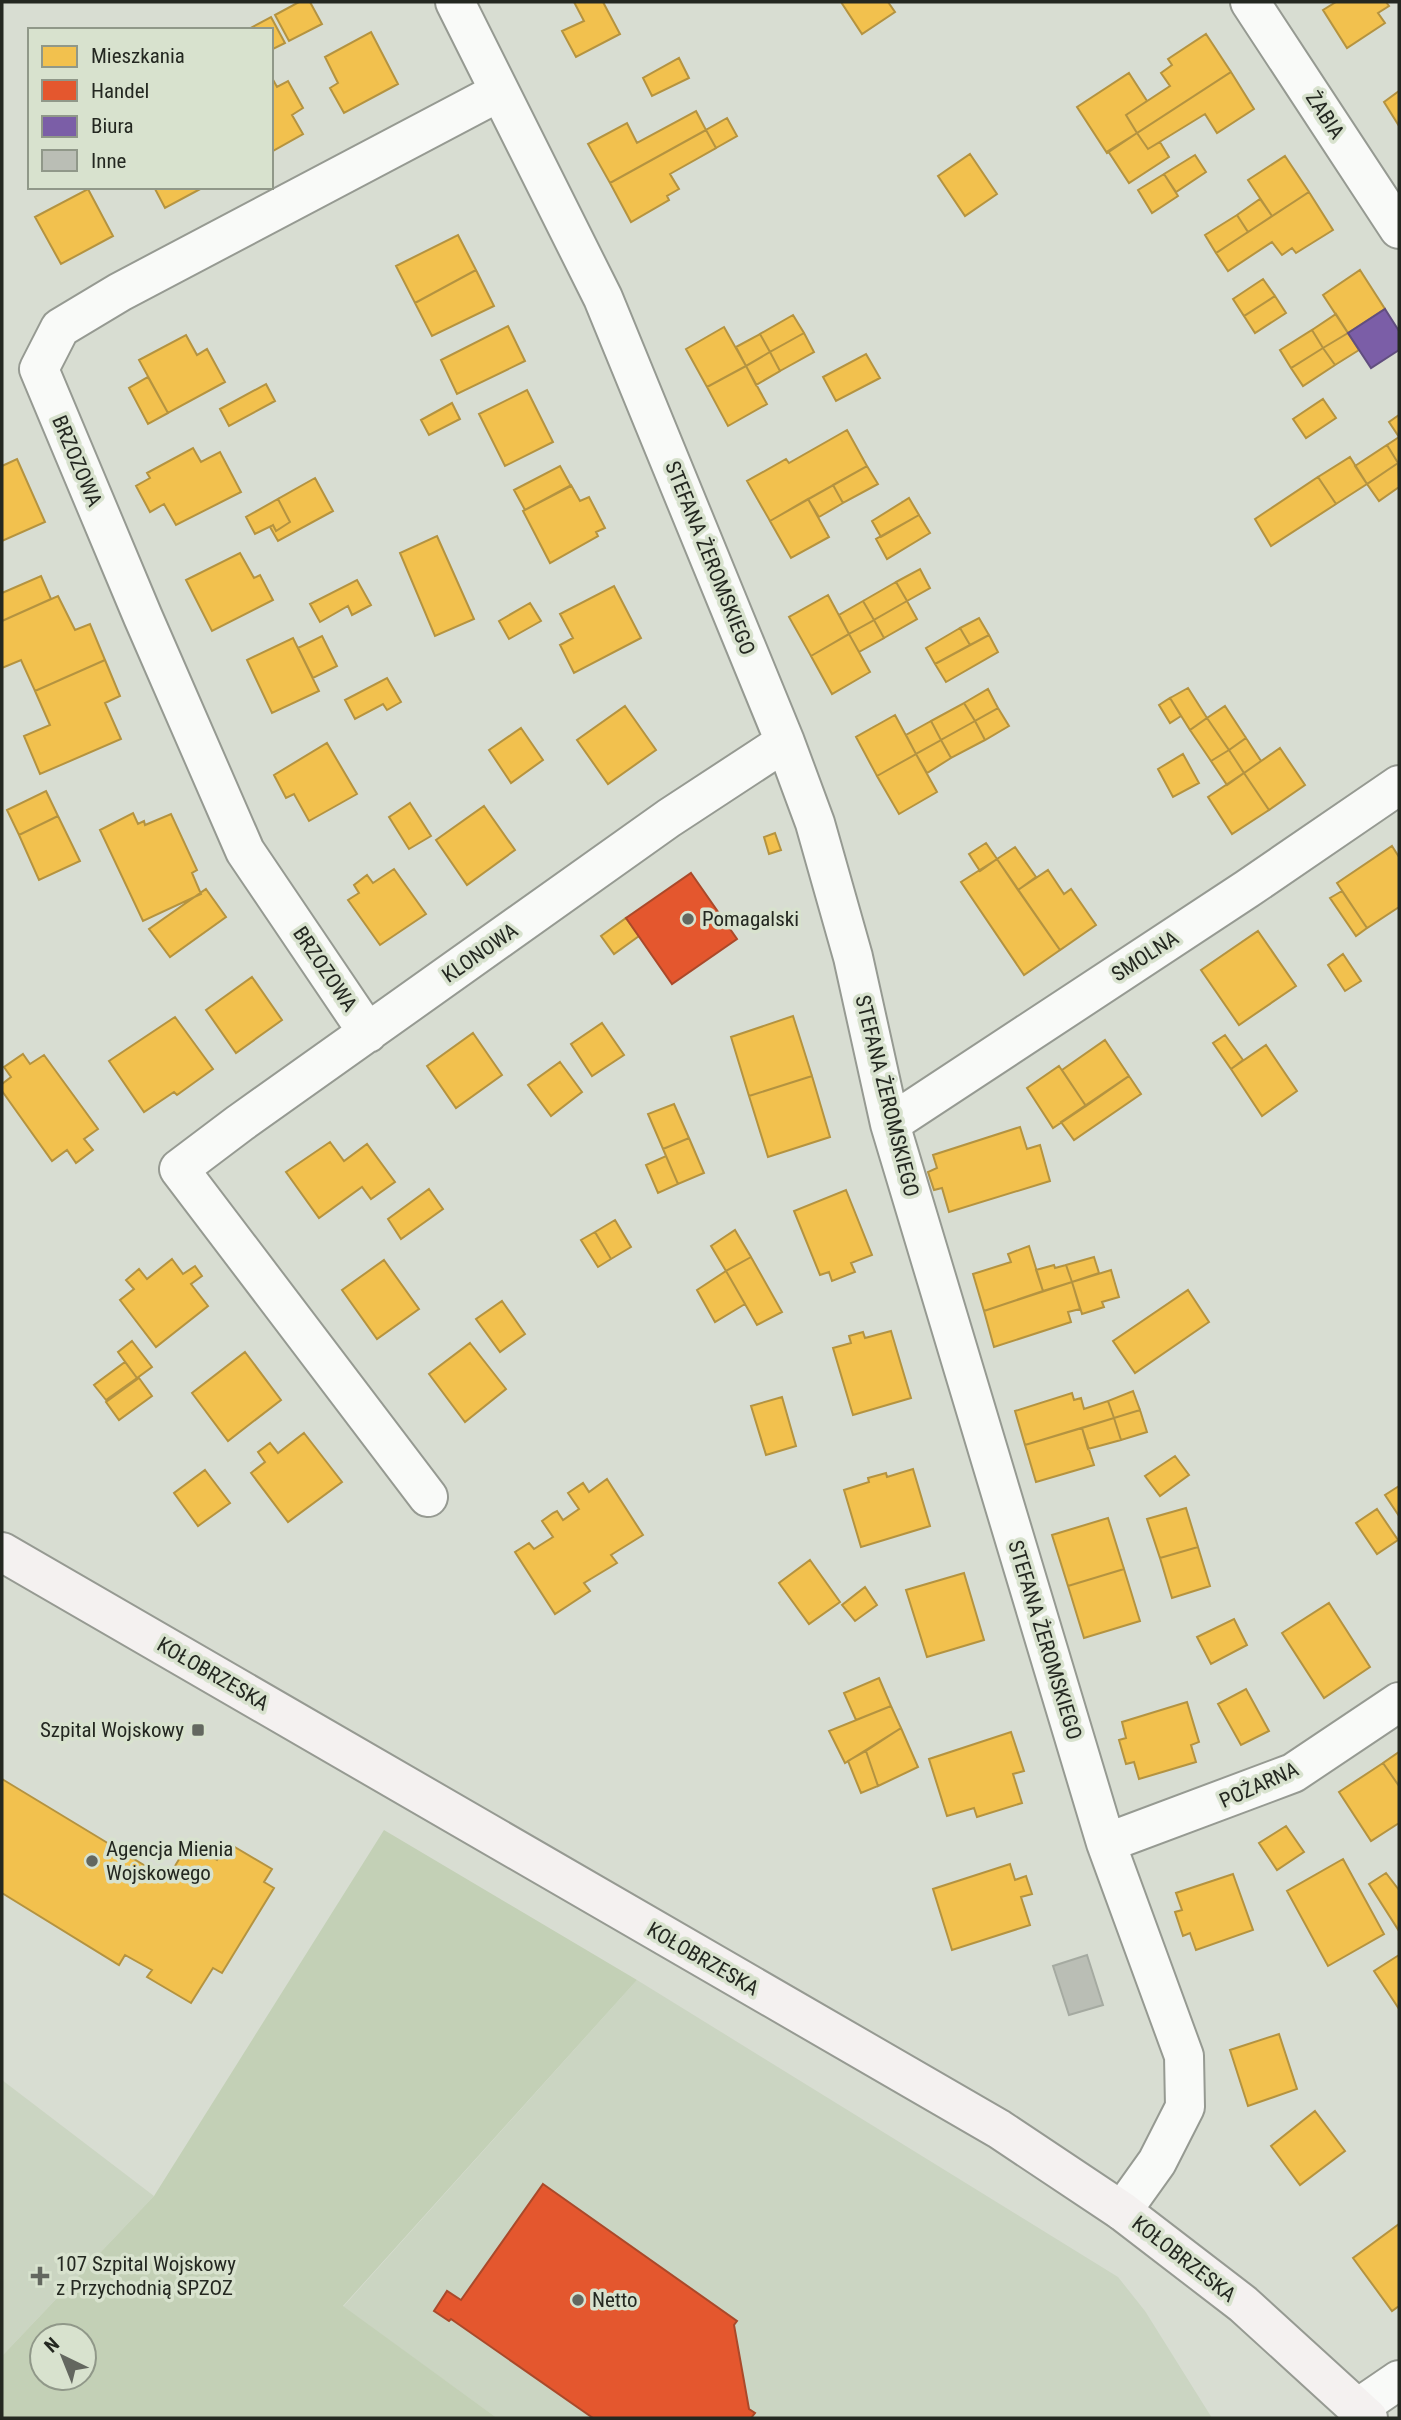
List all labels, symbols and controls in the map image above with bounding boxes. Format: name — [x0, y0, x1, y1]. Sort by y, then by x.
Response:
legend — [28, 28, 273, 189]
text: Mieszkania — [91, 44, 185, 68]
text: Handel — [91, 79, 149, 103]
street label: ŻABIA — [1301, 87, 1349, 143]
text: Biura — [91, 114, 133, 138]
text: Inne — [91, 149, 127, 173]
street label: BRZOZOWA — [47, 412, 107, 510]
street label: STEFANA ŻEROMSKIEGO — [660, 458, 760, 658]
place label: Pomagalski — [702, 907, 799, 931]
marker: Pomagalski — [680, 911, 696, 927]
street label: KLONOWA — [438, 918, 522, 988]
street label: BRZOZOWA — [288, 922, 362, 1016]
street label: SMOLNA — [1107, 926, 1183, 986]
street label: STEFANA ŻEROMSKIEGO — [850, 993, 924, 1199]
street label: STEFANA ŻEROMSKIEGO — [1003, 1538, 1087, 1742]
street label: KOŁOBRZESKA — [153, 1632, 273, 1716]
place label: Szpital Wojskowy — [40, 1718, 184, 1742]
marker: Szpital Wojskowy — [190, 1722, 206, 1738]
street label: POŻARNA — [1216, 1757, 1302, 1813]
place label: Agencja Mienia Wojskowego — [106, 1837, 233, 1885]
marker: Agencja Mienia Wojskowego — [84, 1853, 100, 1869]
street label: KOŁOBRZESKA — [643, 1917, 763, 2001]
street label: KOŁOBRZESKA — [1127, 2211, 1241, 2307]
place label: 107 Szpital Wojskowy z Przychodnią SPZOZ — [56, 2252, 236, 2300]
marker: 107 Szpital Wojskowy z Przychodnią SPZOZ — [30, 2266, 50, 2286]
place label: Netto — [592, 2288, 638, 2312]
marker: Netto — [570, 2292, 586, 2308]
north arrow — [28, 2322, 98, 2392]
text: N — [40, 2333, 64, 2357]

